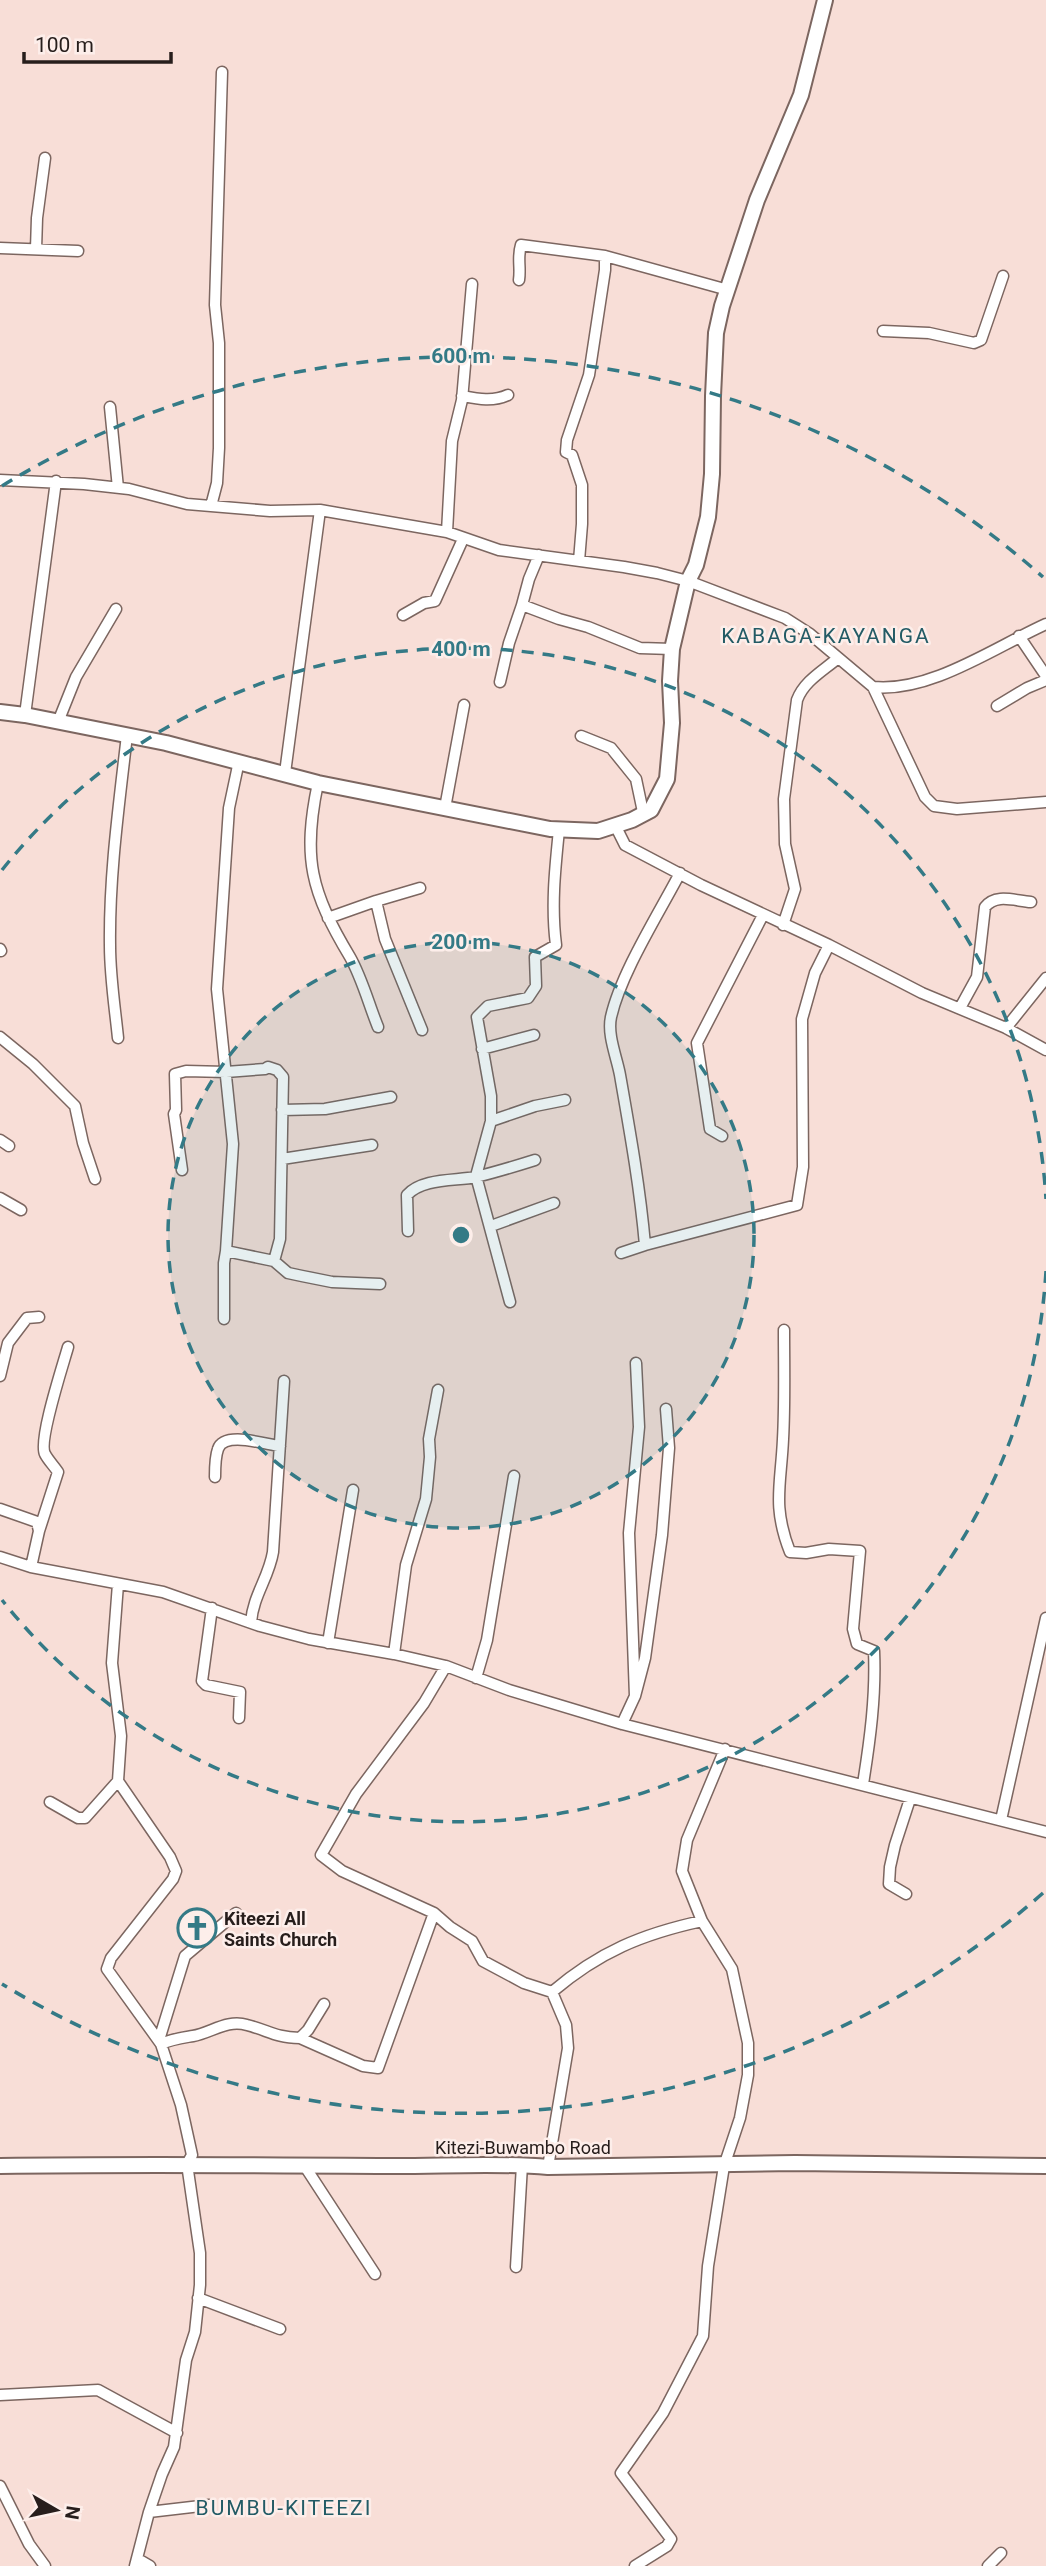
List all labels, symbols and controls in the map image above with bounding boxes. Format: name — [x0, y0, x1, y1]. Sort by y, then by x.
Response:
scale bar — [24, 21, 172, 65]
text: 100 m — [35, 33, 94, 57]
text: 600 m — [431, 344, 491, 368]
district label: KABAGA-KAYANGA — [721, 624, 931, 648]
text: 400 m — [431, 637, 491, 661]
text: 200 m — [431, 930, 491, 954]
centre of rings — [449, 1223, 473, 1247]
church icon: Kiteezi All Saints Church — [176, 1907, 218, 1949]
place label: Kiteezi All Saints Church — [224, 1908, 337, 1950]
street label: Kitezi-Buwambo Road — [435, 2137, 611, 2158]
north arrow — [21, 2475, 91, 2545]
district label: BUMBU-KITEEZI — [196, 2496, 372, 2520]
text: N — [60, 2504, 85, 2521]

